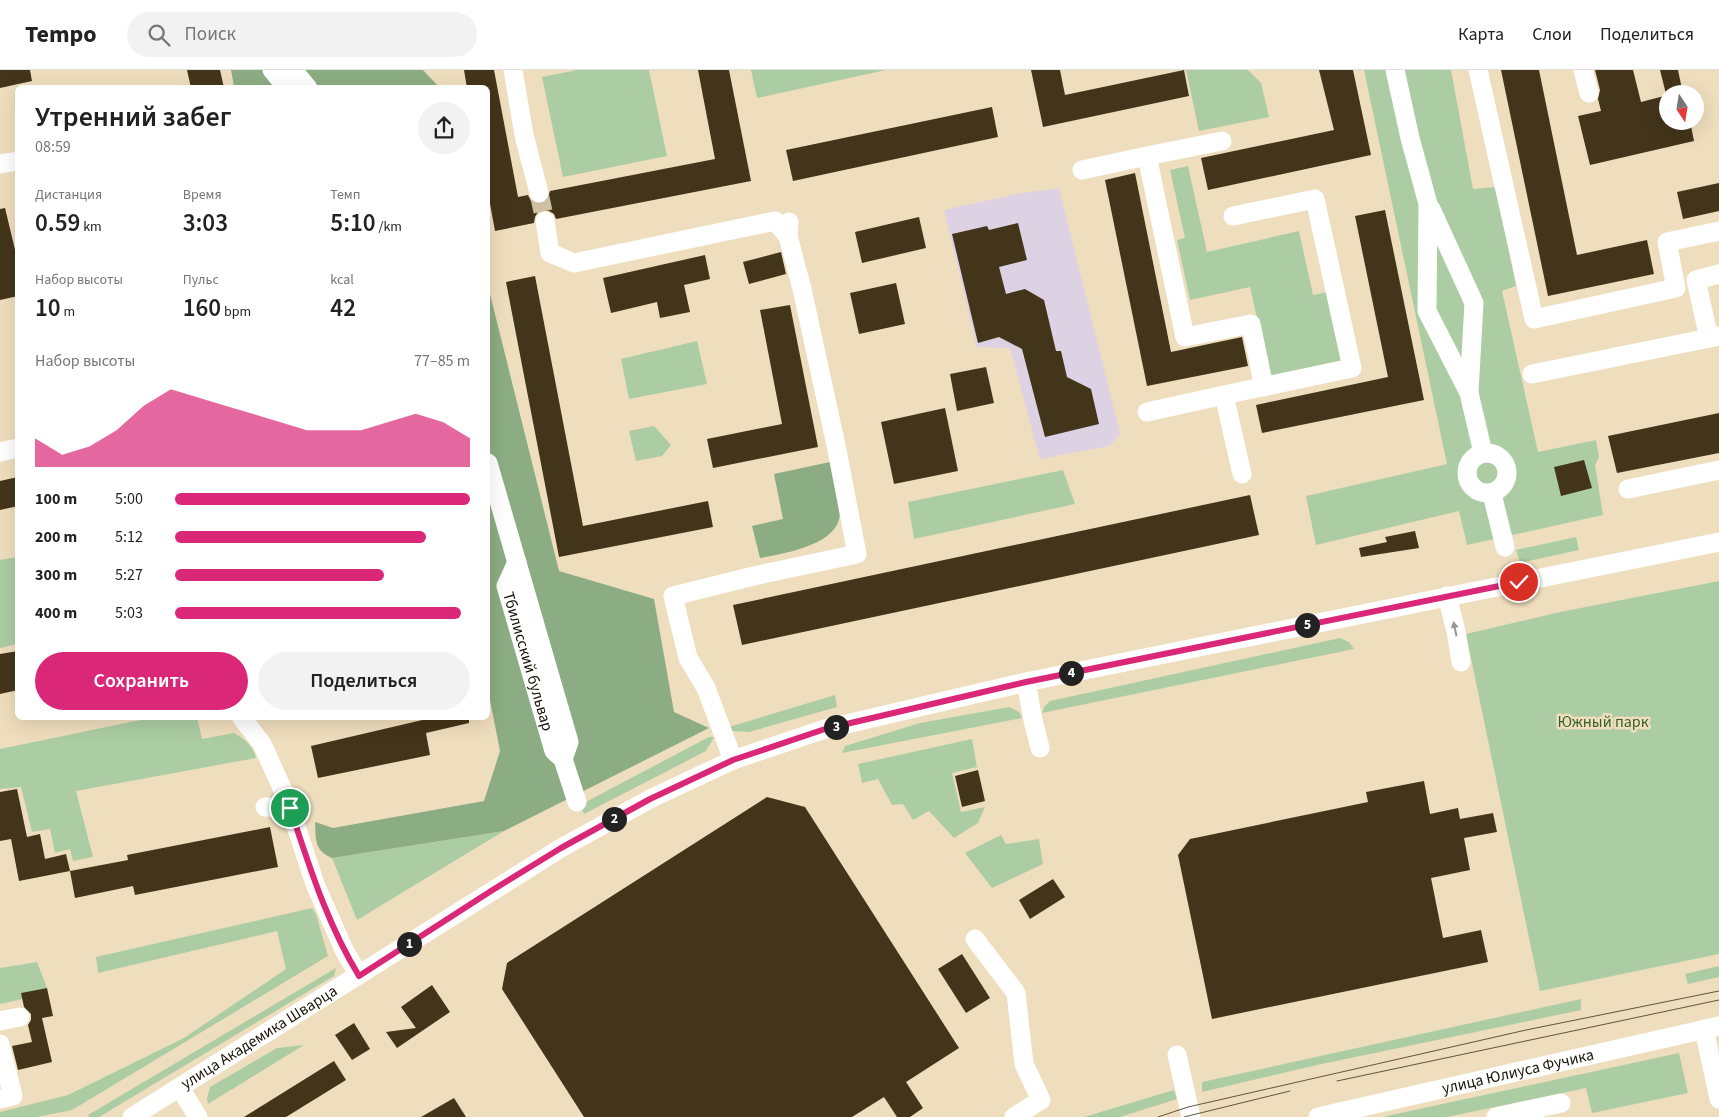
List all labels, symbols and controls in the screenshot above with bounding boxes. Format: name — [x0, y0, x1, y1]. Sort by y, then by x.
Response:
search box — [127, 12, 477, 57]
text: Tempo — [25, 17, 97, 52]
icon: search — [145, 21, 173, 49]
text: Поиск — [185, 21, 236, 48]
text: Карта — [1458, 22, 1504, 47]
text: Слои — [1532, 22, 1572, 47]
text: Поделиться — [1600, 22, 1694, 47]
north arrow — [1659, 85, 1704, 130]
map controls — [1659, 85, 1704, 130]
text: Утренний забег — [35, 97, 232, 137]
button: share — [418, 102, 470, 154]
text: 08:59 — [35, 136, 71, 158]
text: Дистанция — [35, 185, 102, 205]
text: Время — [183, 185, 222, 205]
text: Темп — [330, 185, 360, 205]
text: 0.59 — [35, 205, 80, 241]
text: 3:03 — [183, 205, 228, 241]
text: 5:10 — [330, 205, 376, 241]
text: km — [80, 217, 102, 237]
text: /km — [376, 217, 402, 237]
text: Набор высоты — [35, 270, 123, 290]
text: Пульс — [183, 270, 219, 290]
text: kcal — [330, 270, 354, 290]
text: 10 — [35, 290, 61, 326]
text: 160 — [183, 290, 221, 326]
text: 42 — [330, 290, 356, 326]
text: m — [61, 302, 75, 322]
text: bpm — [221, 302, 251, 322]
text: Набор высоты — [35, 350, 135, 372]
text: 77–85 m — [414, 350, 470, 372]
text: 100 m — [35, 488, 77, 510]
text: 5:00 — [115, 488, 143, 510]
text: 200 m — [35, 526, 77, 548]
text: 5:12 — [115, 526, 143, 548]
pin — [1498, 561, 1540, 603]
text: 300 m — [35, 564, 77, 586]
text: 5:27 — [115, 564, 143, 586]
icon: check — [1505, 568, 1533, 596]
street label: Тбилисский бульвар — [497, 589, 559, 734]
text: 400 m — [35, 602, 77, 624]
text: 5:03 — [115, 602, 143, 624]
pin: 5 — [1294, 612, 1320, 638]
text: 5 — [1304, 615, 1311, 635]
one-way arrow — [1451, 621, 1459, 637]
button: Сохранить — [35, 652, 248, 710]
button: Поделиться — [258, 652, 470, 710]
pin: 4 — [1058, 660, 1084, 686]
text: 4 — [1068, 663, 1075, 683]
park label: Южный парк — [1557, 711, 1649, 733]
pin: 3 — [824, 714, 848, 740]
text: 3 — [833, 717, 840, 737]
pin — [269, 787, 311, 829]
icon: arrive — [276, 794, 304, 822]
pin: 2 — [602, 806, 626, 832]
text: 2 — [611, 809, 618, 829]
pin: 1 — [396, 932, 422, 956]
text: 1 — [406, 934, 413, 954]
street label: улица Академика Шварца — [177, 980, 341, 1095]
street label: улица Юлиуса Фучика — [1440, 1044, 1596, 1100]

